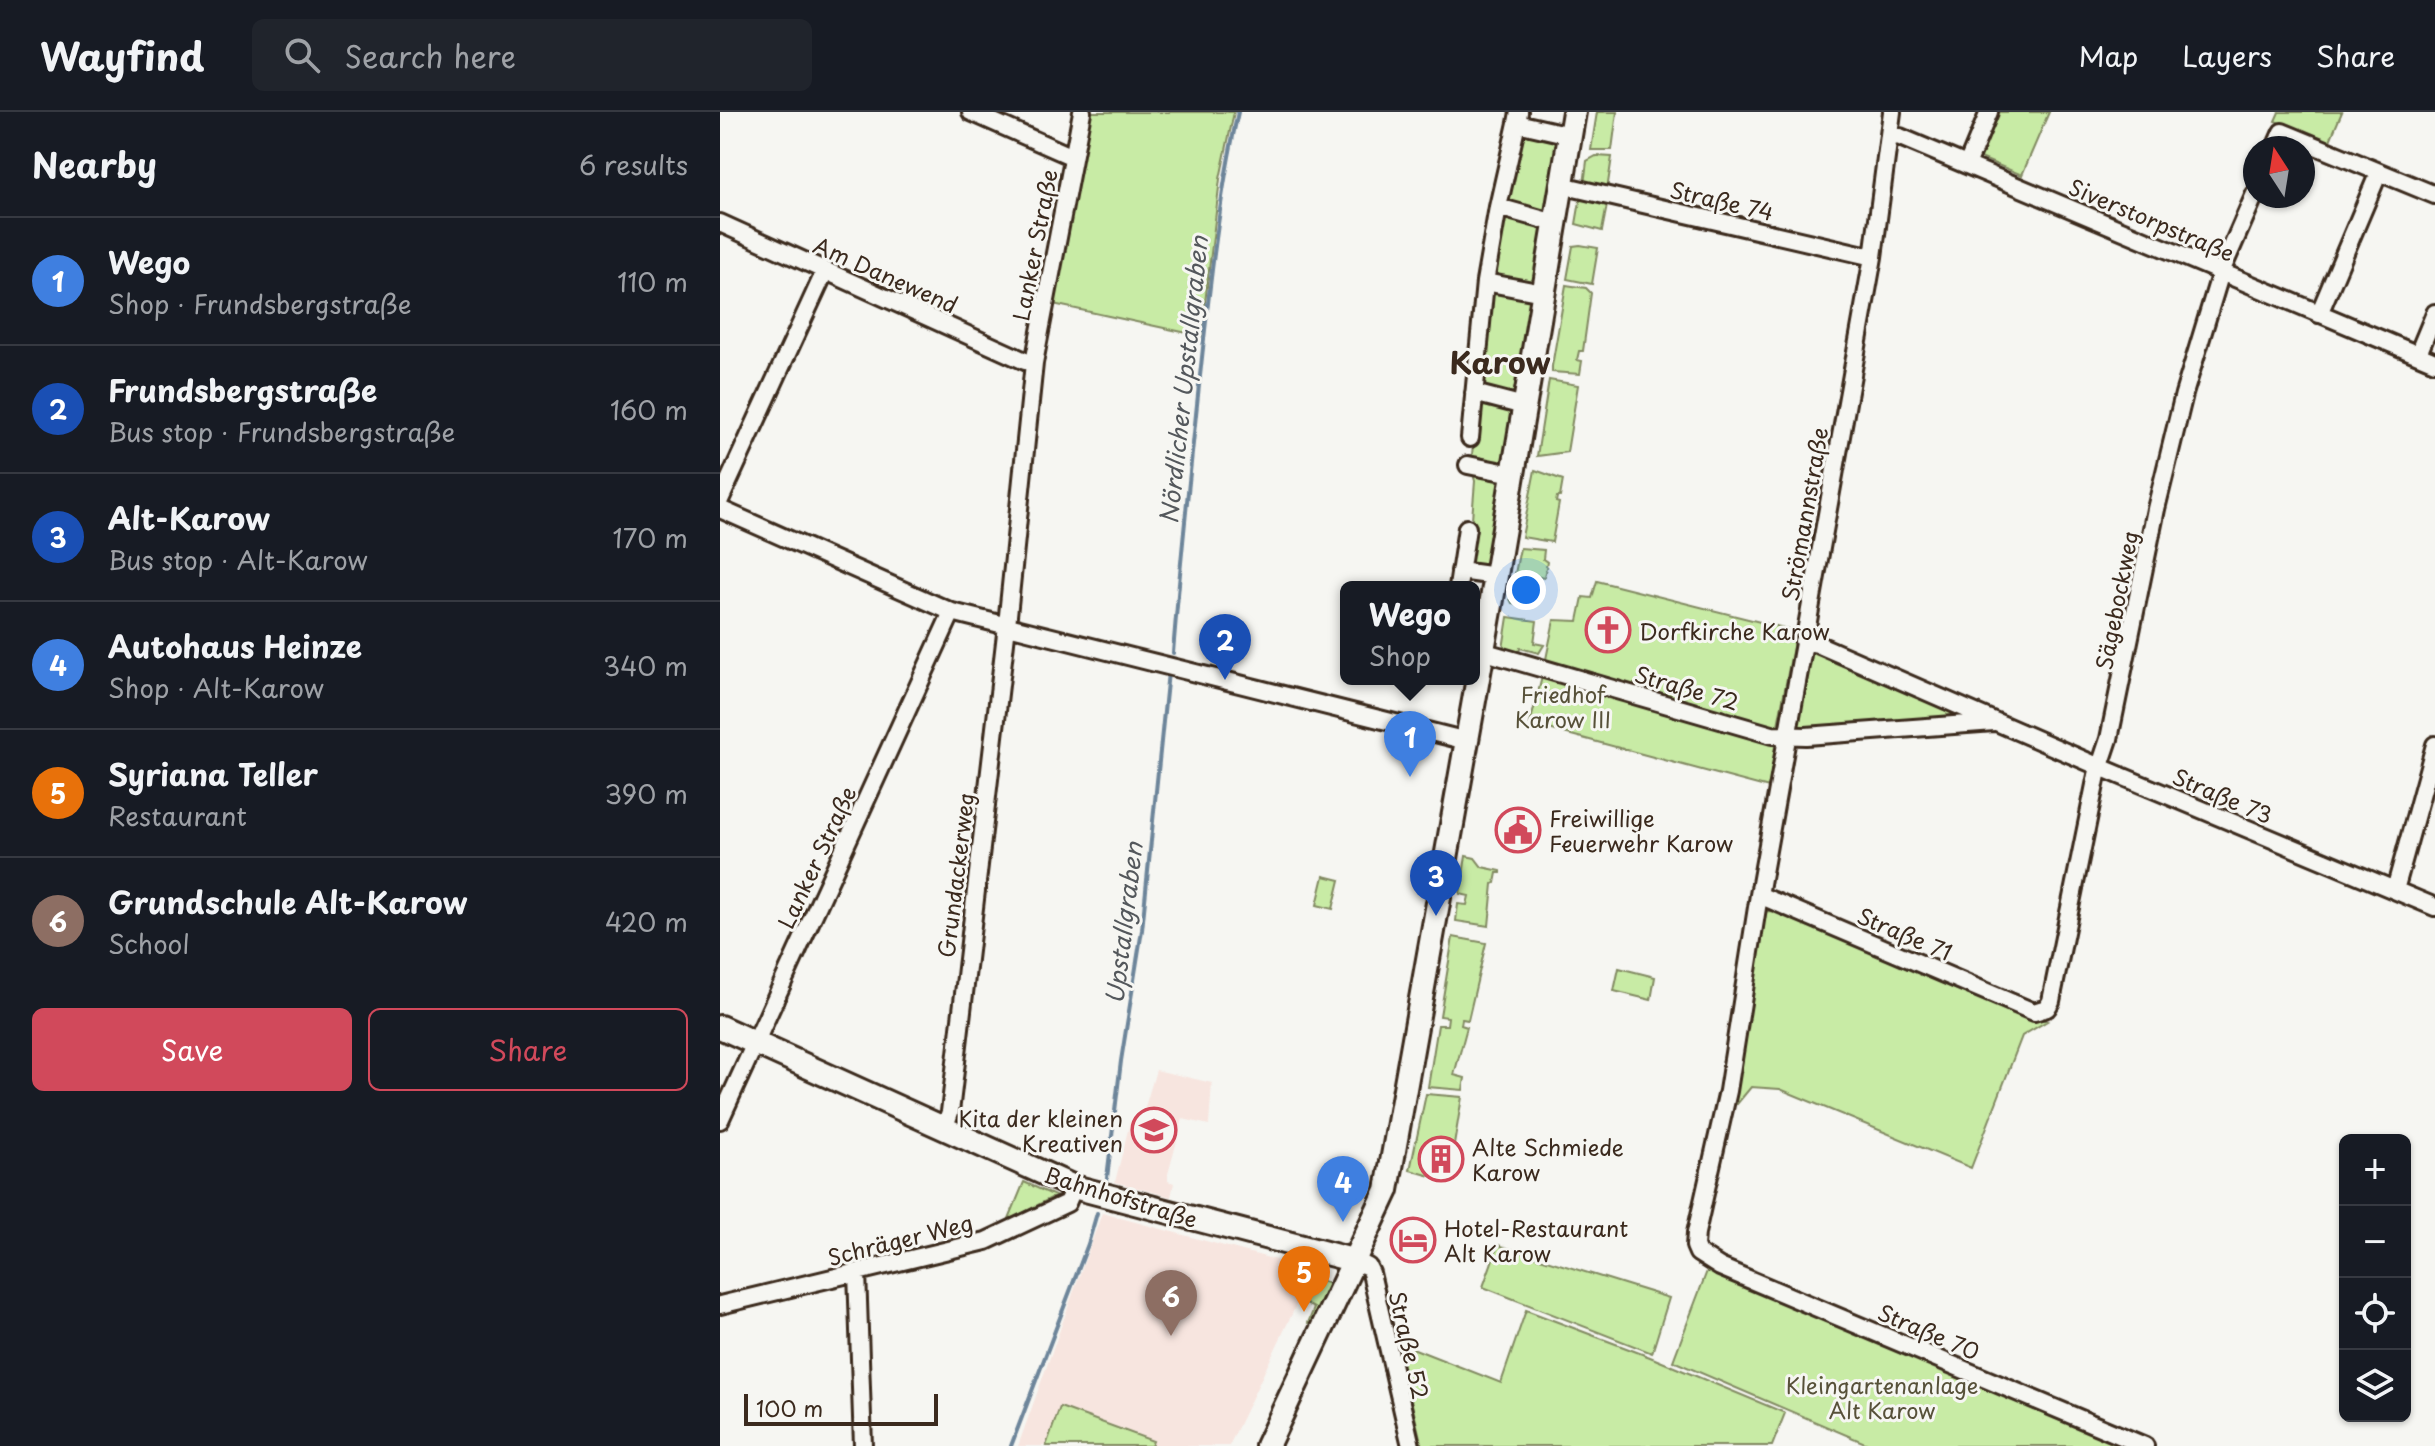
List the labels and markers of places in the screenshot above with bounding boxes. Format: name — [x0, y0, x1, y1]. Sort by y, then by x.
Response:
church icon: Dorfkirche Karow — [1584, 606, 1632, 654]
pin: 2 — [1199, 614, 1251, 680]
place label: Dorfkirche Karow — [1639, 614, 1830, 647]
pin: 1 — [1384, 711, 1436, 777]
place label: Freiwillige Feuerwehr Karow — [1549, 801, 1733, 859]
public building icon: Freiwillige Feuerwehr Karow — [1494, 806, 1542, 854]
pin: 3 — [1410, 850, 1462, 916]
place label: Kita der kleinen Kreativen — [959, 1101, 1123, 1159]
school or university icon: Kita der kleinen Kreativen — [1130, 1106, 1178, 1154]
place label: Alte Schmiede Karow — [1472, 1130, 1624, 1188]
building icon: Alte Schmiede Karow — [1417, 1135, 1465, 1183]
pin: 4 — [1317, 1156, 1369, 1222]
place label: Hotel-Restaurant Alt Karow — [1444, 1211, 1628, 1269]
hotel icon: Hotel-Restaurant Alt Karow — [1389, 1216, 1437, 1264]
pin: 5 — [1278, 1246, 1330, 1312]
pin: 6 — [1145, 1270, 1197, 1336]

